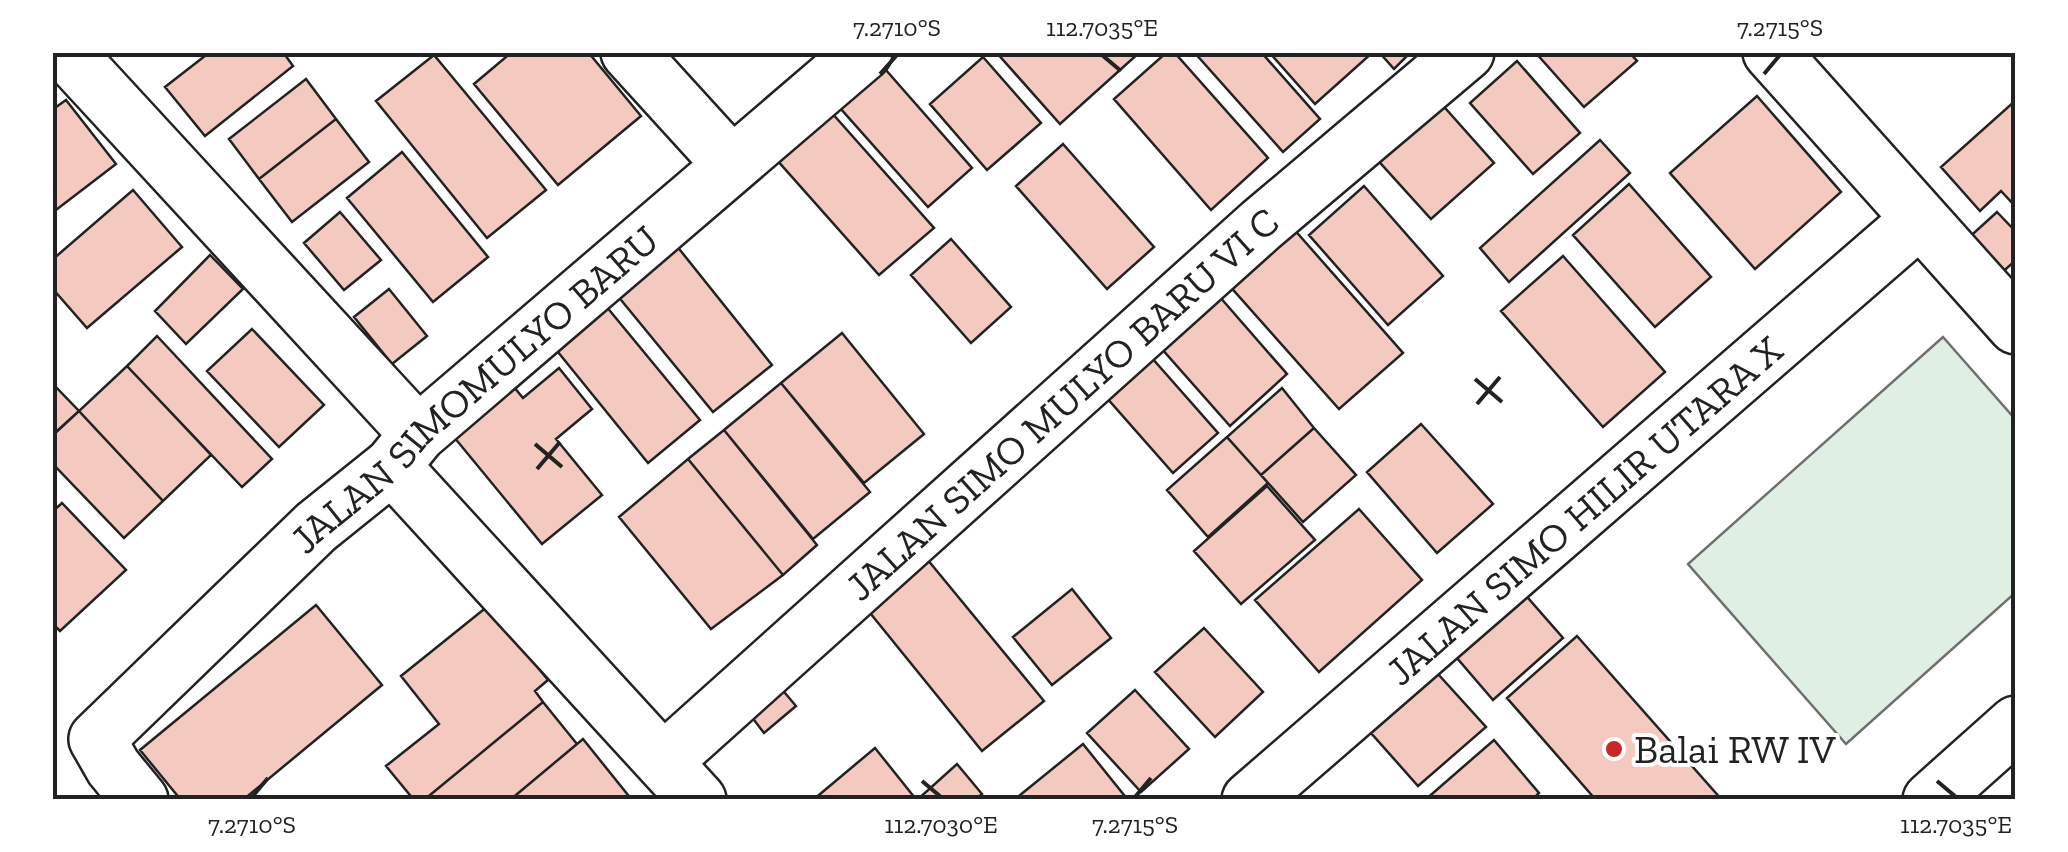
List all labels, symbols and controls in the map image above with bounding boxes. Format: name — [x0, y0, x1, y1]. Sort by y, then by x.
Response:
text: 7.2710°S — [853, 12, 941, 42]
text: 112.7035°E — [1046, 12, 1158, 42]
text: 7.2715°S — [1737, 12, 1823, 42]
street label: JALAN SIMO MULYO BARU VI C — [836, 197, 1288, 610]
street label: JALAN SIMOMULYO BARU — [280, 215, 668, 563]
street label: JALAN SIMO HILIR UTARA X — [1376, 326, 1792, 695]
place label: Balai RW IV — [1634, 725, 1836, 773]
marker: Balai RW IV — [1603, 738, 1625, 760]
text: 7.2710°S — [208, 809, 296, 839]
text: 112.7030°E — [884, 809, 998, 839]
text: 7.2715°S — [1092, 809, 1178, 839]
text: 112.7035°E — [1900, 809, 2012, 839]

